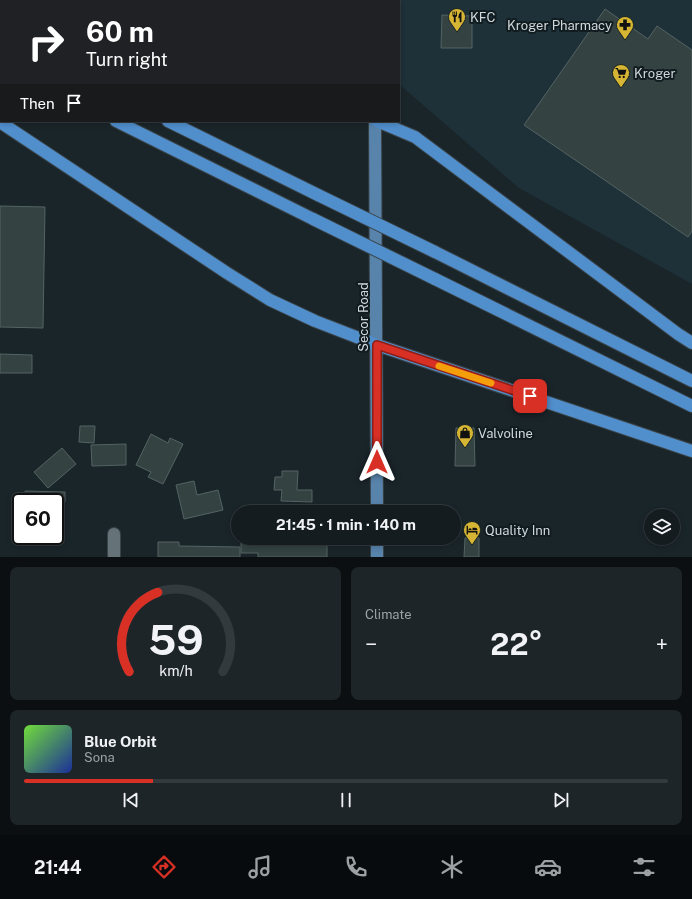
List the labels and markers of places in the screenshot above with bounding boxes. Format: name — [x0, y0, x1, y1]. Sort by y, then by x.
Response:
restaurant icon: KFC — [447, 7, 467, 32]
place label: KFC — [470, 10, 496, 25]
pharmacy icon: Kroger Pharmacy — [615, 15, 635, 40]
place label: Kroger Pharmacy — [507, 18, 612, 33]
supermarket icon: Kroger — [611, 63, 631, 88]
place label: Kroger — [634, 66, 675, 81]
pin — [513, 379, 547, 413]
shop icon: Valvoline — [455, 423, 475, 448]
place label: Valvoline — [478, 426, 533, 441]
hotel icon: Quality Inn — [462, 520, 482, 545]
place label: Quality Inn — [485, 523, 550, 538]

